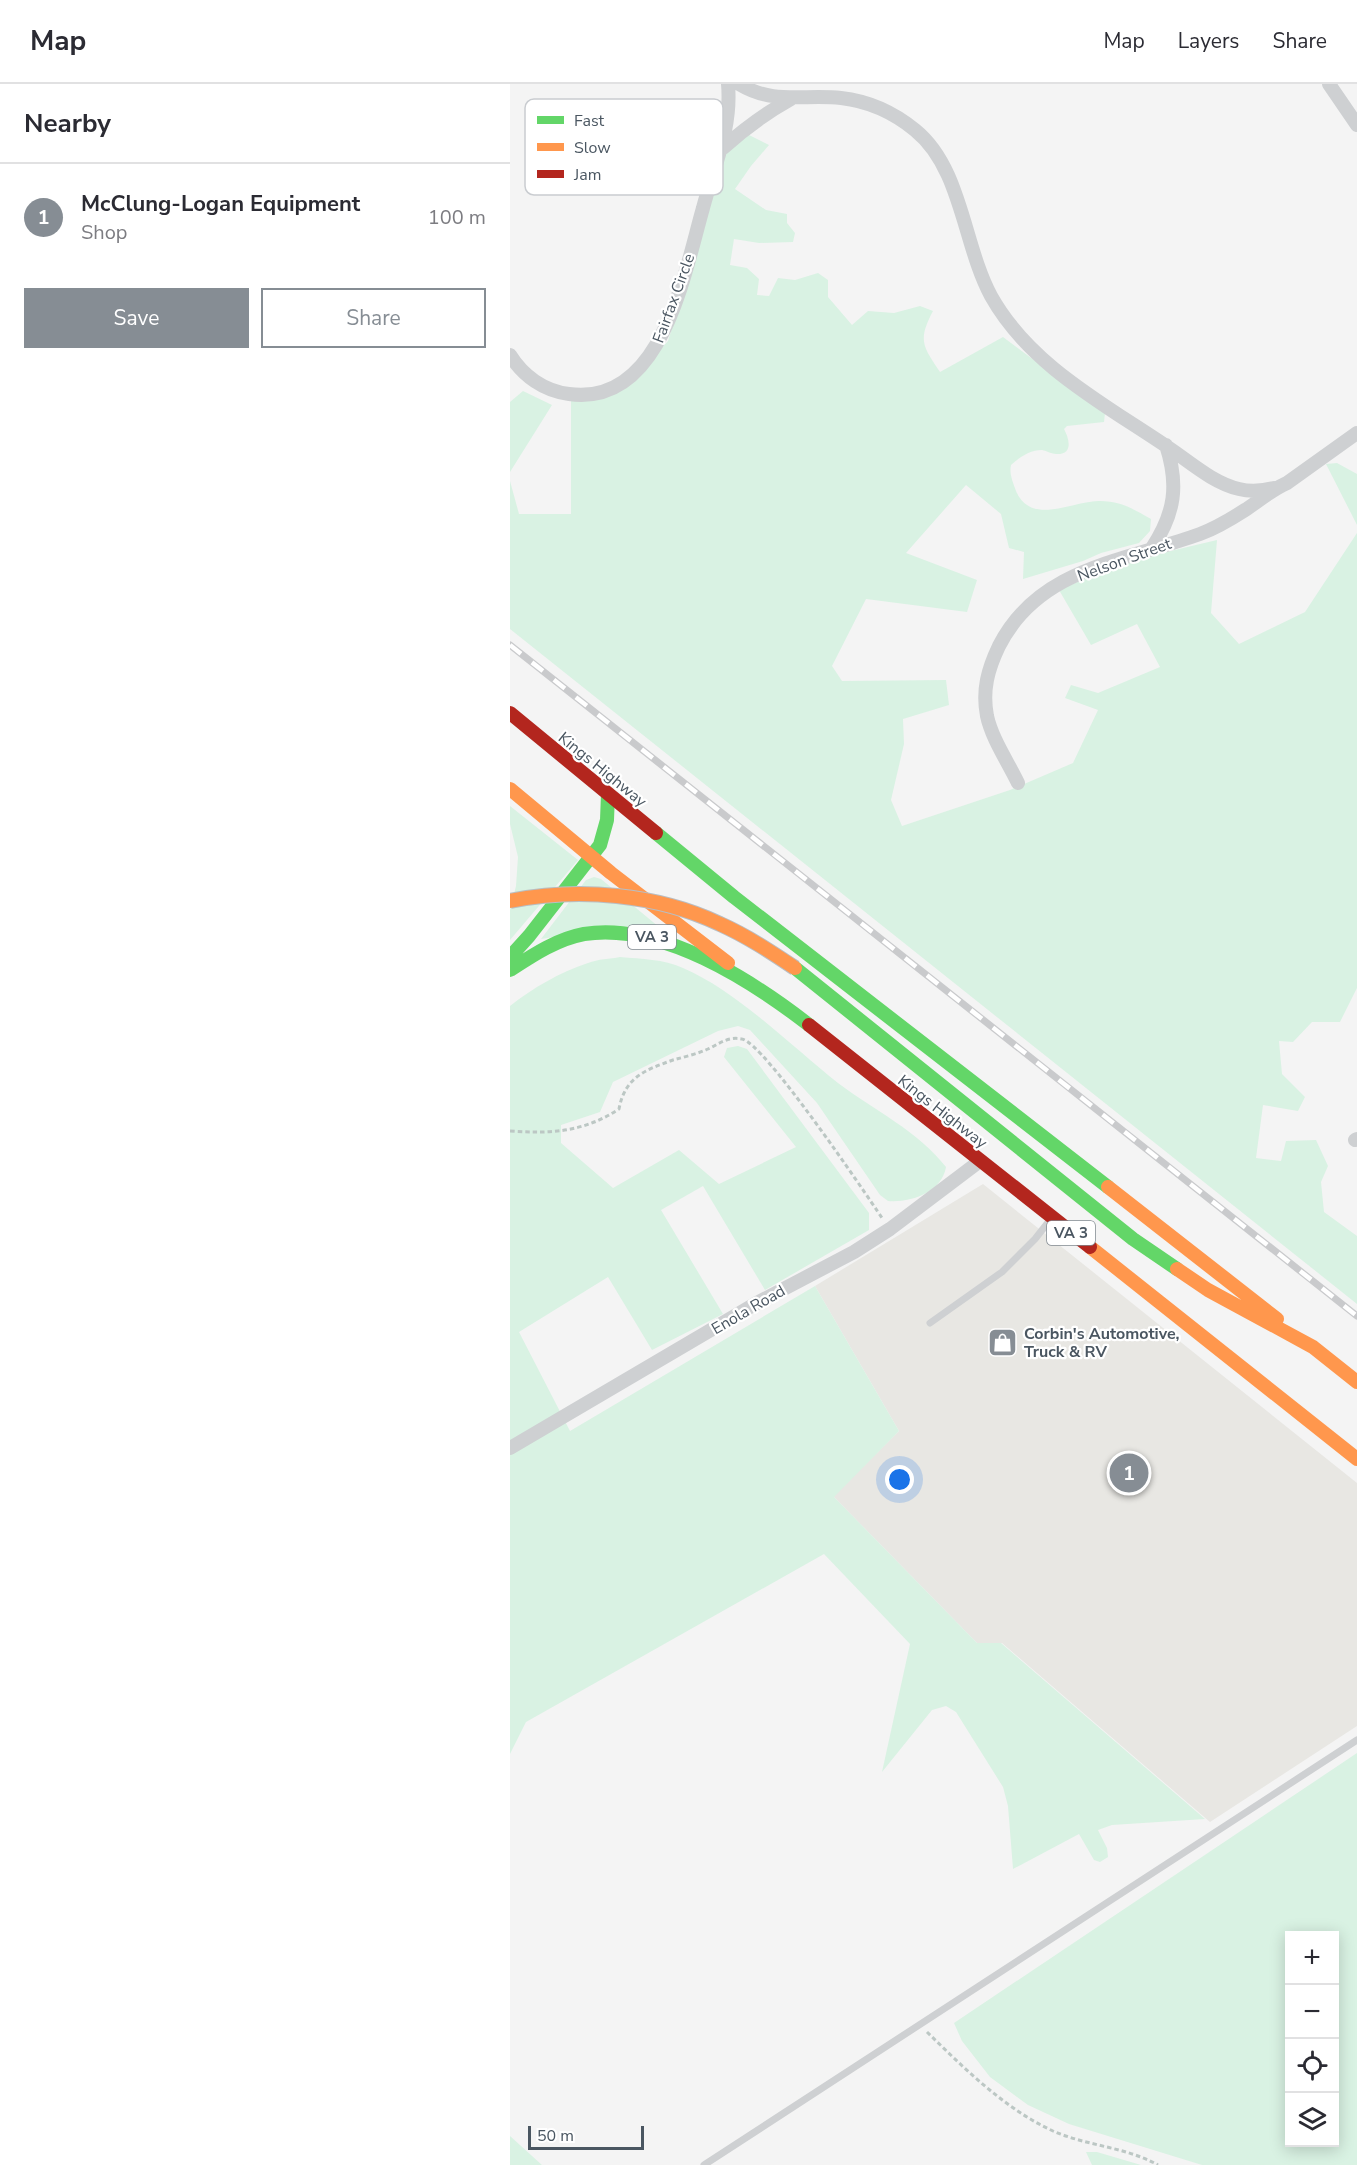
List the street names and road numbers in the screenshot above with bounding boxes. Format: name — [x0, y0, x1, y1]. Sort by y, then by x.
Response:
street label: Fairfax Circle — [648, 251, 700, 346]
street label: Nelson Street — [1074, 533, 1175, 587]
street label: Kings Highway — [553, 727, 652, 813]
road number: VA 3 — [628, 925, 676, 949]
street label: Kings Highway — [893, 1070, 992, 1154]
road number: VA 3 — [1047, 1221, 1095, 1245]
street label: Enola Road — [708, 1280, 789, 1340]

